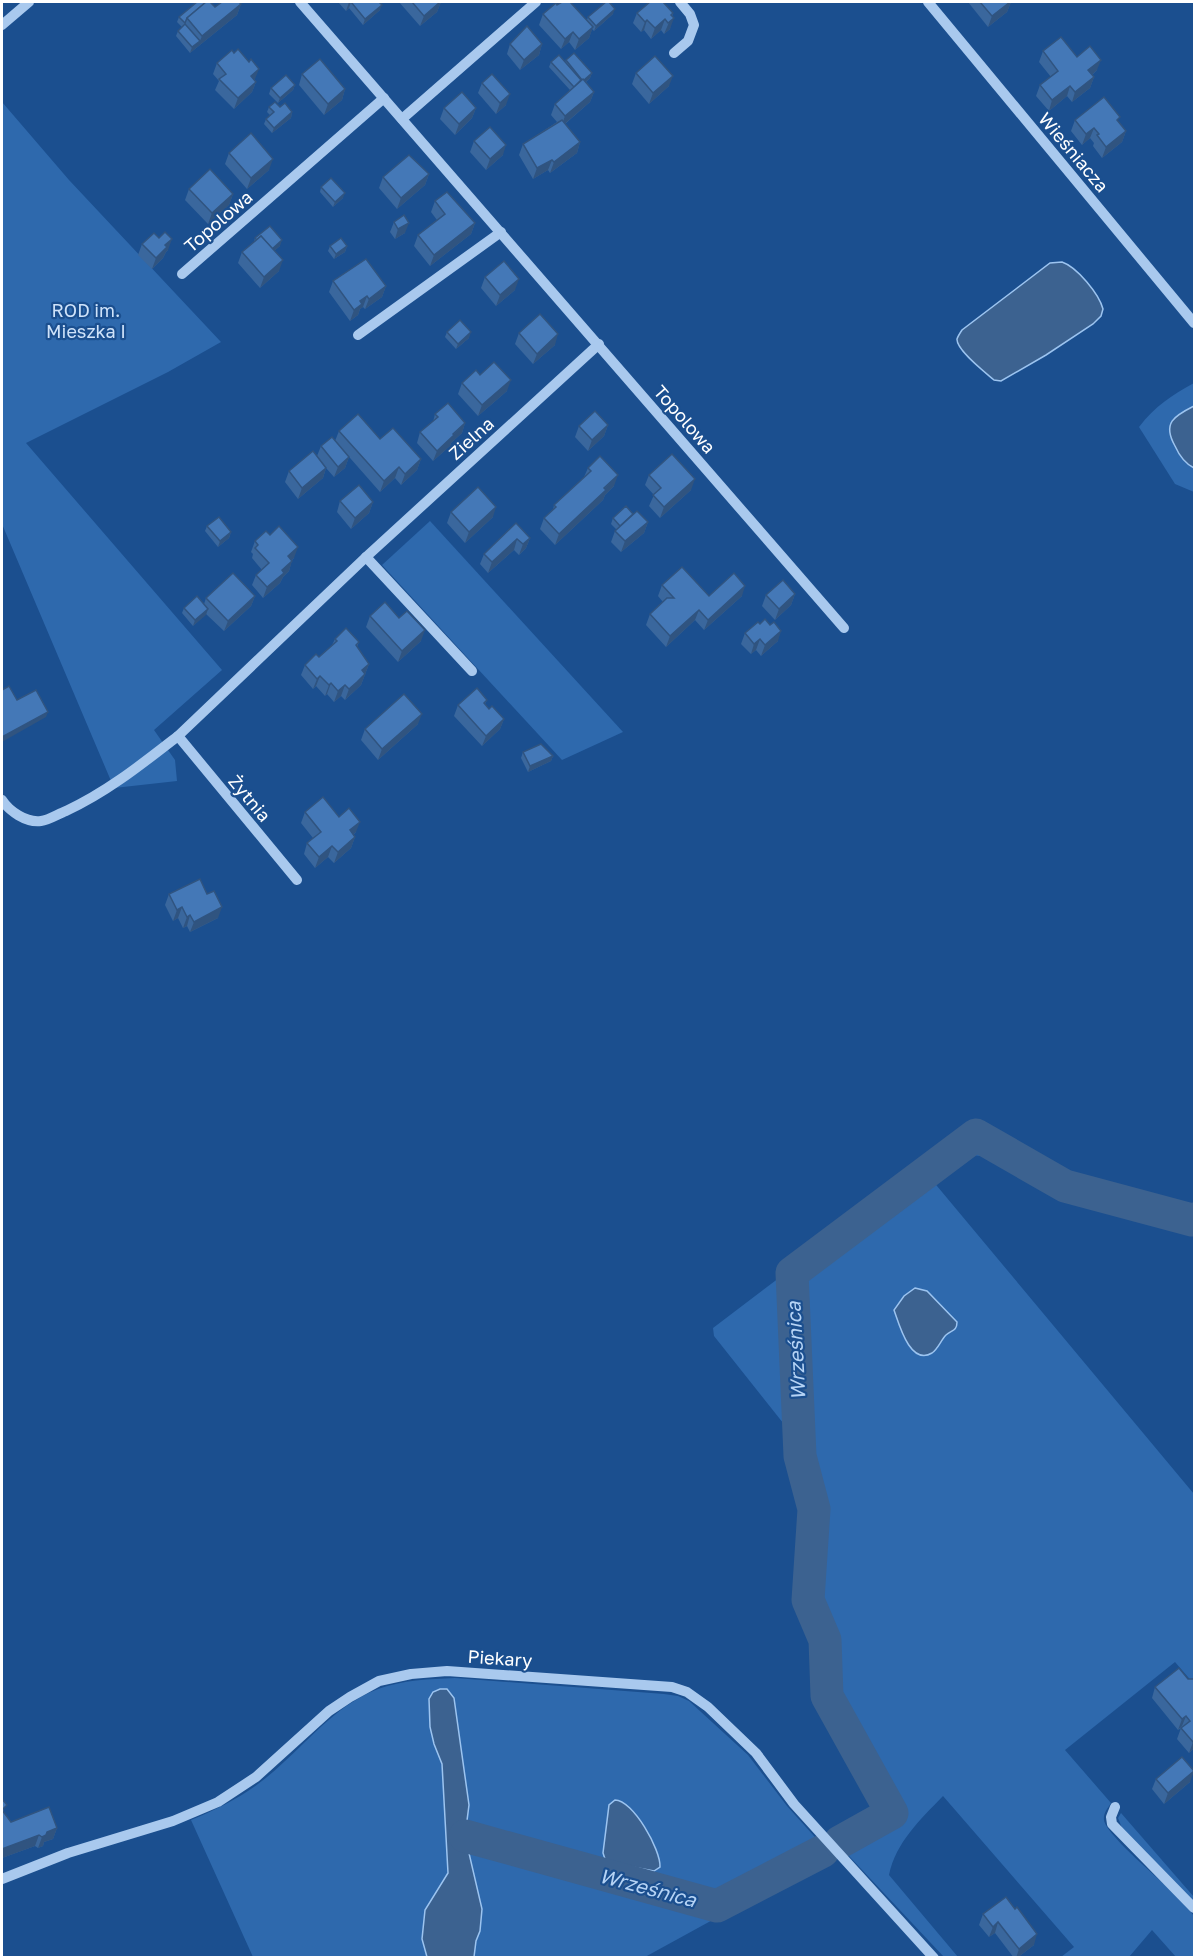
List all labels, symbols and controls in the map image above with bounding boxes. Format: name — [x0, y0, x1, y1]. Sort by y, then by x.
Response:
street label: Wieśniacza — [1034, 108, 1114, 196]
street label: Topolowa — [180, 186, 256, 256]
park label: ROD im. Mieszka I — [46, 299, 126, 342]
street label: Topolowa — [650, 381, 720, 457]
street label: Zielna — [444, 412, 498, 464]
street label: Żytnia — [224, 770, 276, 826]
water label: Wrześnica — [780, 1300, 810, 1401]
street label: Piekary — [467, 1645, 533, 1671]
water label: Wrześnica — [597, 1863, 700, 1912]

